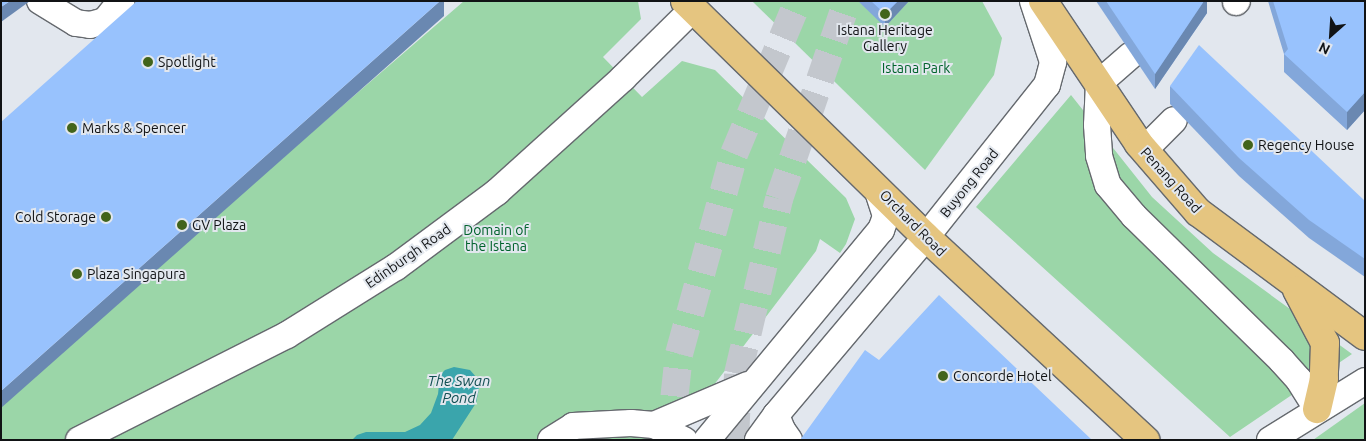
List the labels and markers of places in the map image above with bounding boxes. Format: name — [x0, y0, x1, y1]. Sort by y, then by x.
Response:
marker: Istana Heritage Gallery — [879, 8, 891, 20]
place label: Istana Heritage Gallery — [837, 22, 933, 54]
place label: Spotlight — [158, 54, 216, 70]
marker: Spotlight — [142, 56, 154, 68]
place label: Marks & Spencer — [82, 120, 186, 136]
marker: Marks & Spencer — [66, 122, 78, 134]
place label: Regency House — [1258, 137, 1355, 153]
marker: Regency House — [1242, 139, 1254, 151]
place label: Cold Storage — [15, 209, 96, 225]
marker: Cold Storage — [100, 211, 112, 223]
place label: GV Plaza — [192, 217, 246, 233]
marker: GV Plaza — [176, 219, 188, 231]
place label: Plaza Singapura — [87, 266, 186, 282]
marker: Plaza Singapura — [71, 268, 83, 280]
place label: Concorde Hotel — [953, 368, 1052, 384]
marker: Concorde Hotel — [937, 370, 949, 382]

